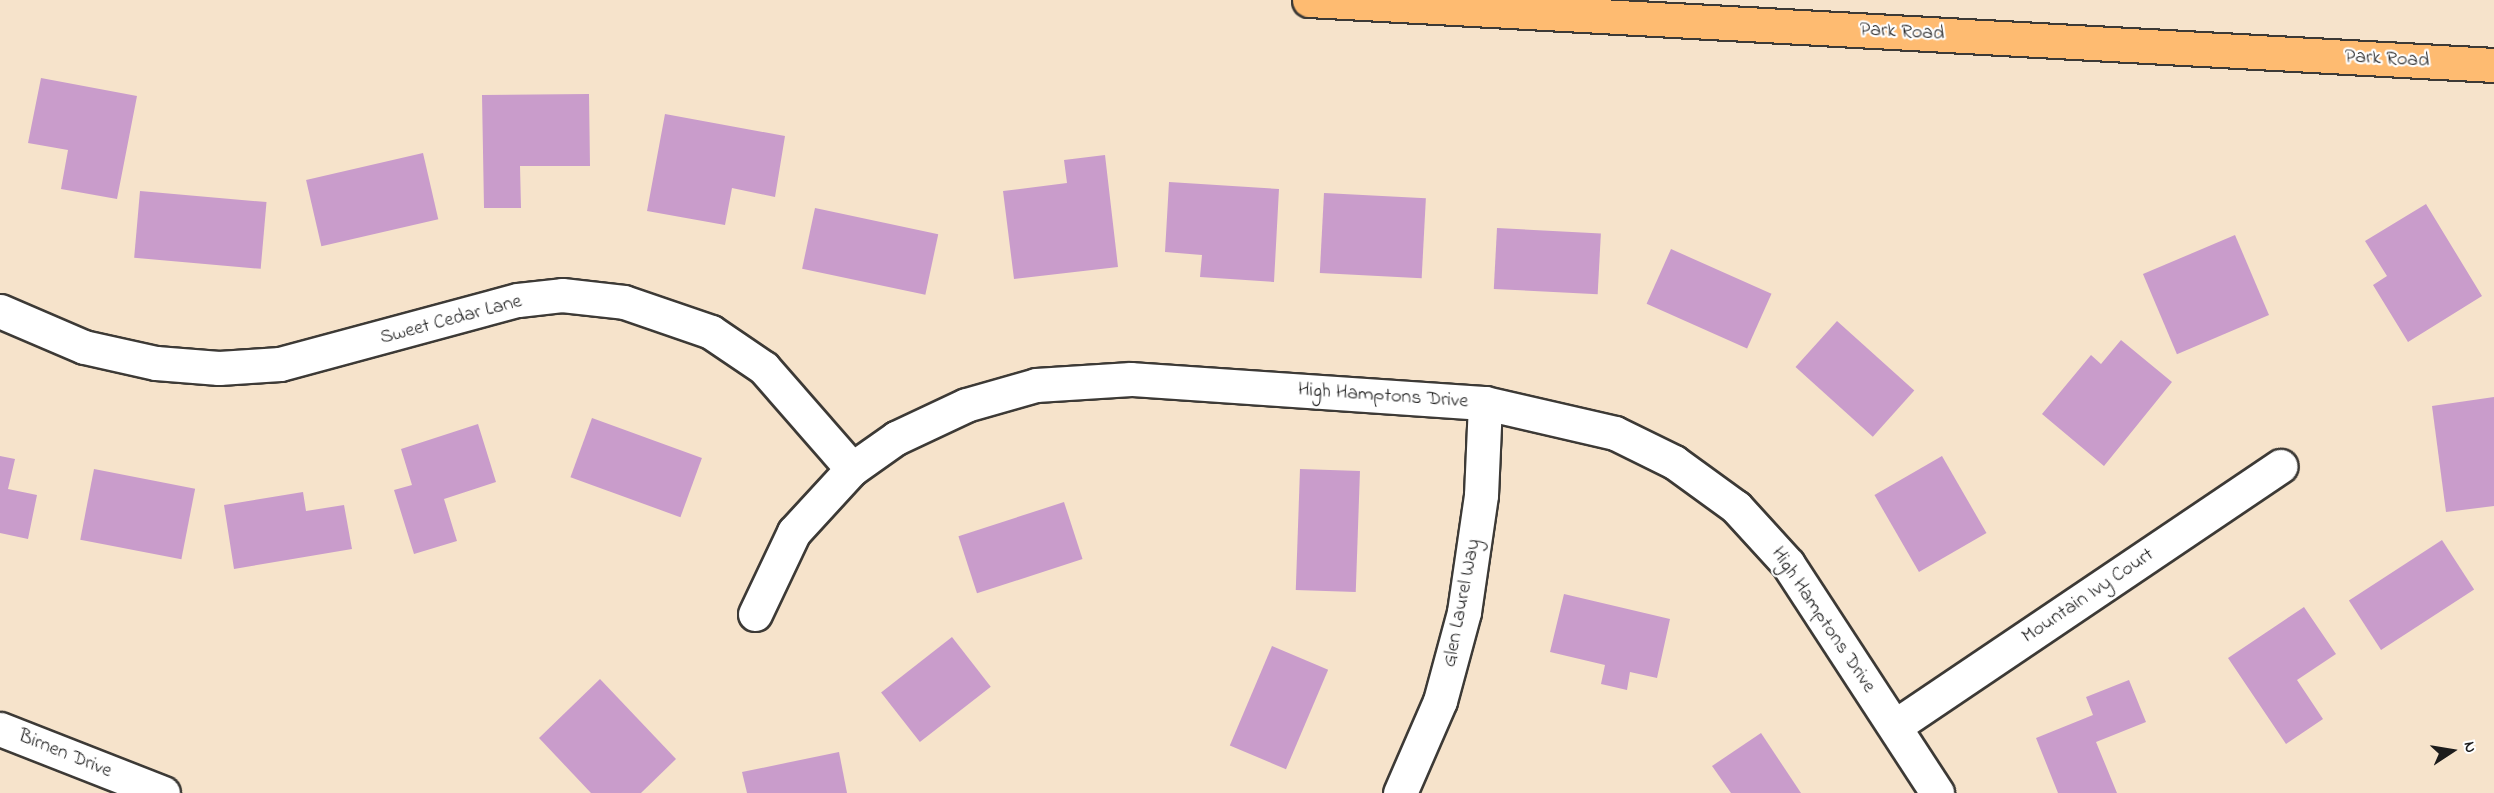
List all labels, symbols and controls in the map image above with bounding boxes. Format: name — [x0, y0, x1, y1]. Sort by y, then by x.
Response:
street label: Park Road — [1859, 18, 1945, 46]
street label: Park Road — [2344, 45, 2430, 73]
street label: Sweet Cedar Lane — [377, 290, 525, 350]
street label: High Hamptons Drive — [1297, 378, 1469, 414]
street label: Glen Laurel Way — [1438, 537, 1486, 669]
street label: High Hamptons Drive — [1765, 543, 1881, 697]
street label: Mountain Ivy Court — [2017, 543, 2159, 649]
north arrow — [2422, 721, 2482, 781]
street label: Birnen Drive — [15, 724, 115, 784]
text: N — [2457, 739, 2482, 755]

